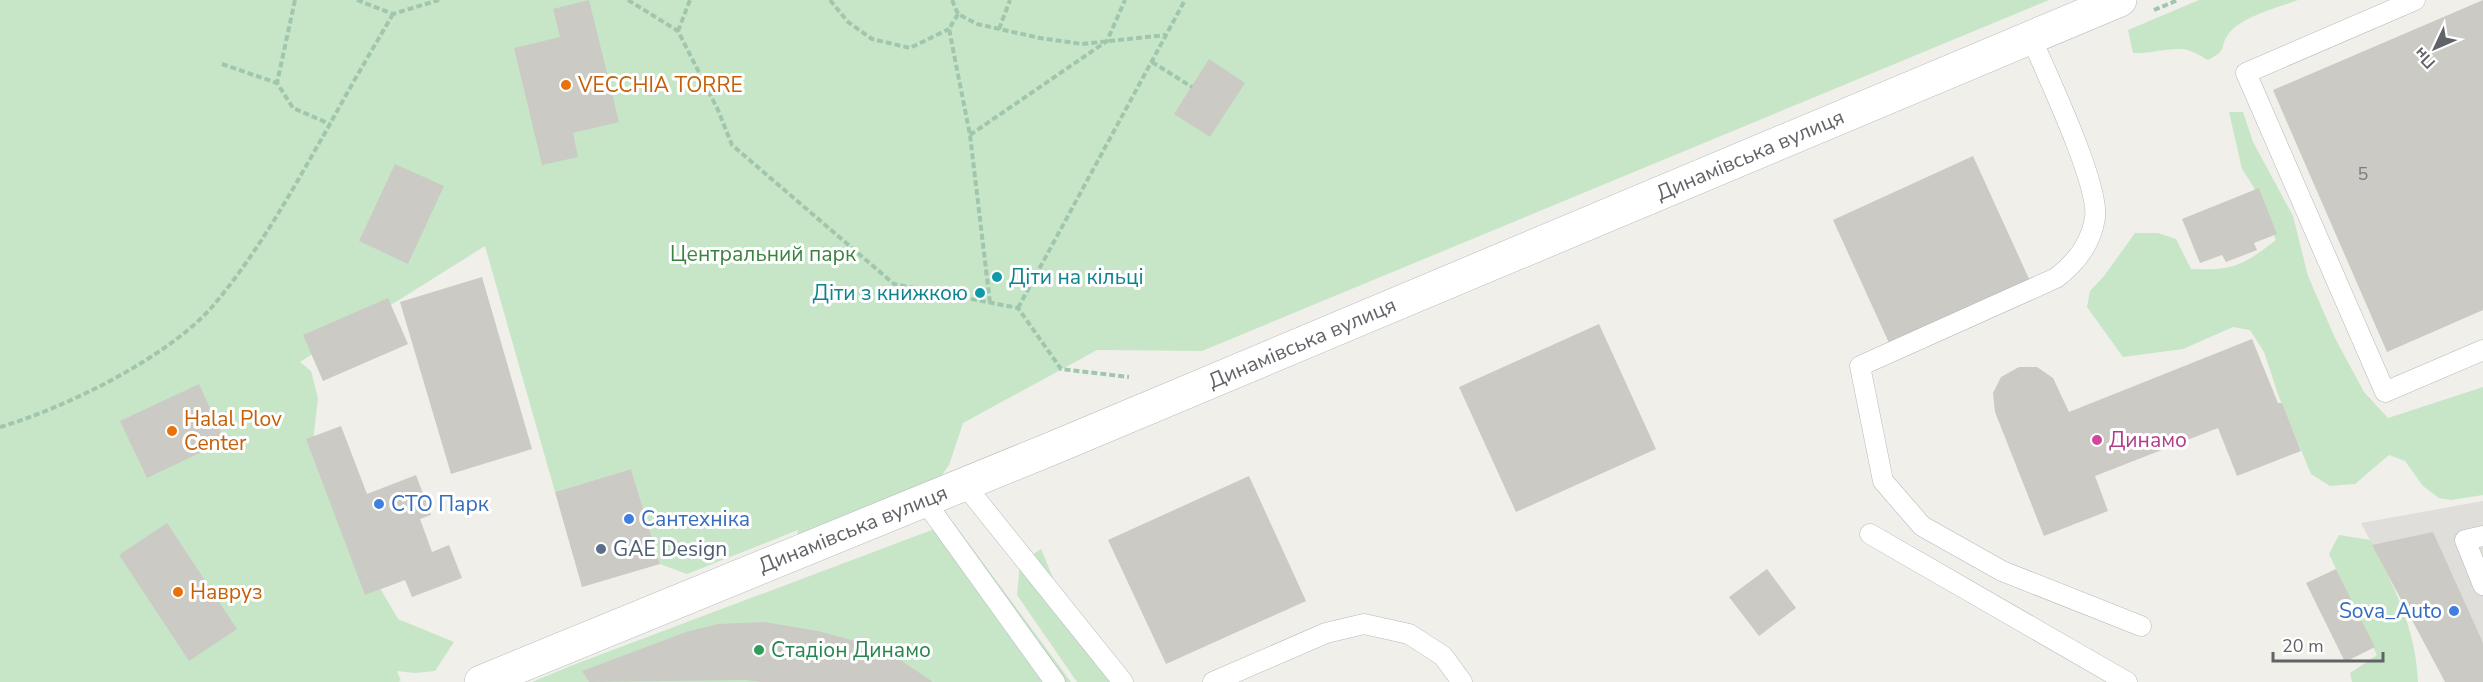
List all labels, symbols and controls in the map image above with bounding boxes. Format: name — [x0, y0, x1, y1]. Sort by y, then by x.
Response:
north arrow — [2405, 18, 2465, 78]
text: Пн — [2409, 42, 2440, 73]
place label: VECCHIA TORRE — [577, 71, 743, 99]
marker: VECCHIA TORRE — [559, 78, 573, 92]
street label: Динамівська вулиця — [1652, 103, 1848, 207]
house number: 5 — [2358, 162, 2368, 186]
park label: Центральний парк — [670, 240, 857, 268]
place label: Діти на кільці — [1009, 263, 1144, 291]
marker: Діти на кільці — [990, 270, 1004, 284]
place label: Діти з книжкою — [813, 279, 968, 307]
marker: Діти з книжкою — [973, 286, 987, 300]
street label: Динамівська вулиця — [1204, 291, 1400, 395]
place label: Halal Plov Center — [184, 405, 282, 457]
marker: Halal Plov Center — [165, 424, 179, 438]
place label: Динамо — [2109, 426, 2187, 454]
marker: Динамо — [2090, 433, 2104, 447]
street label: Динамівська вулиця — [754, 478, 952, 580]
place label: СТО Парк — [391, 490, 490, 518]
marker: СТО Парк — [372, 497, 386, 511]
place label: Сантехніка — [641, 505, 750, 533]
marker: Сантехніка — [622, 512, 636, 526]
place label: GAE Design — [613, 535, 727, 563]
marker: GAE Design — [594, 542, 608, 556]
place label: Навруз — [190, 578, 263, 606]
marker: Навруз — [171, 585, 185, 599]
place label: Sova_Auto — [2339, 597, 2442, 625]
marker: Sova_Auto — [2447, 604, 2461, 618]
scale bar — [2273, 625, 2382, 663]
text: 20 m — [2282, 634, 2324, 658]
place label: Стадіон Динамо — [771, 636, 931, 664]
marker: Стадіон Динамо — [752, 643, 766, 657]

